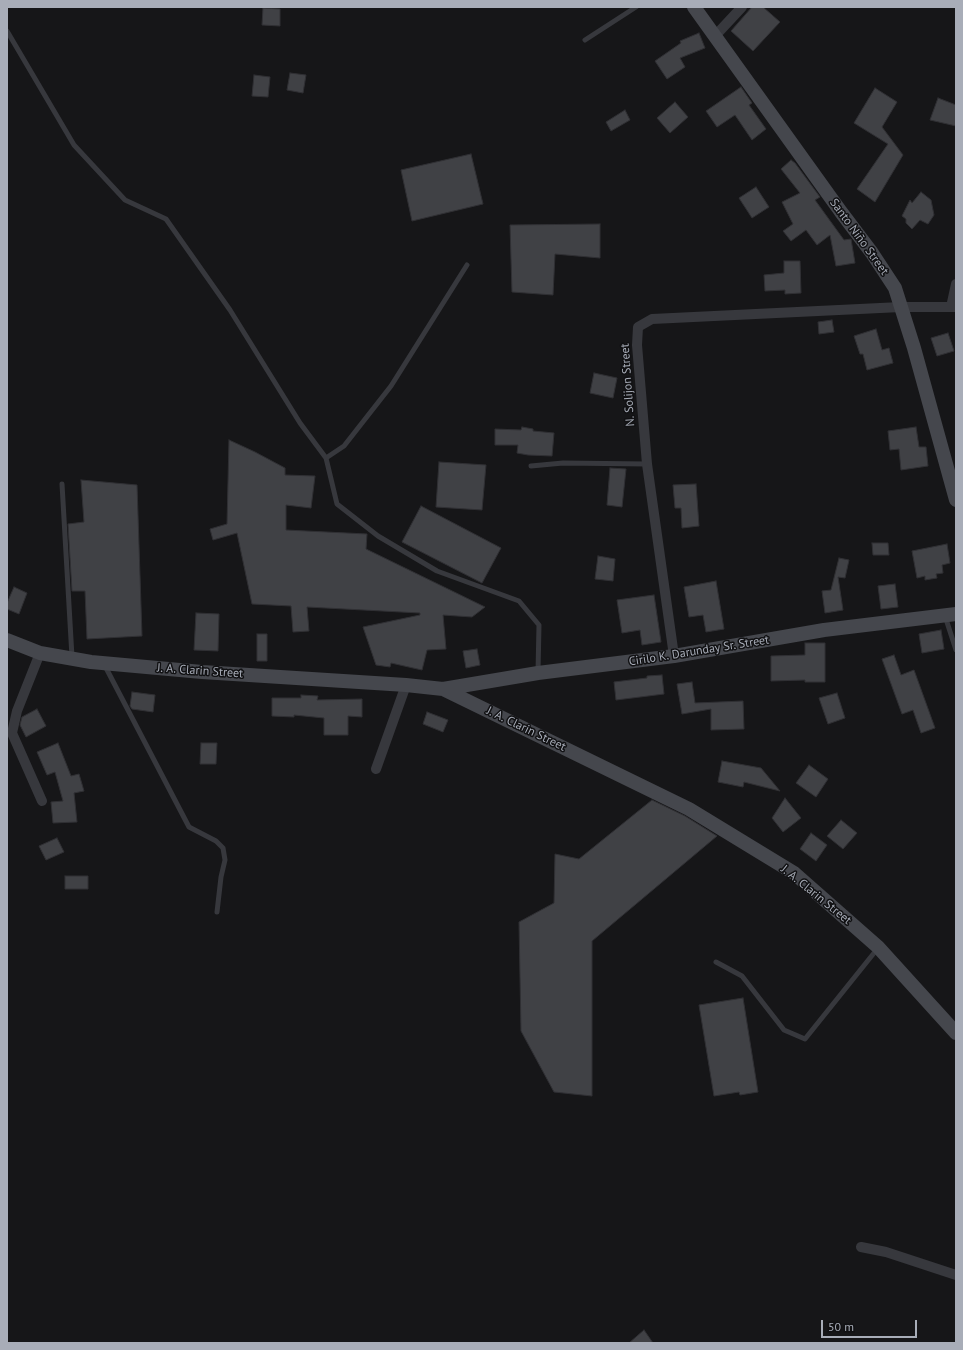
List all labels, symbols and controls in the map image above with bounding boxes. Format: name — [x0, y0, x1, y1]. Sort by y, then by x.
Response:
street label: Santo Niño Street — [827, 196, 891, 278]
street label: N. Solijon Street — [618, 343, 638, 427]
street label: Cirilo K. Darunday Sr. Street — [628, 633, 770, 669]
street label: J. A. Clarin Street — [156, 661, 244, 681]
street label: J. A. Clarin Street — [484, 704, 568, 754]
street label: J. A. Clarin Street — [778, 862, 854, 928]
scale bar — [823, 1312, 919, 1338]
text: 50 m — [828, 1319, 854, 1334]

